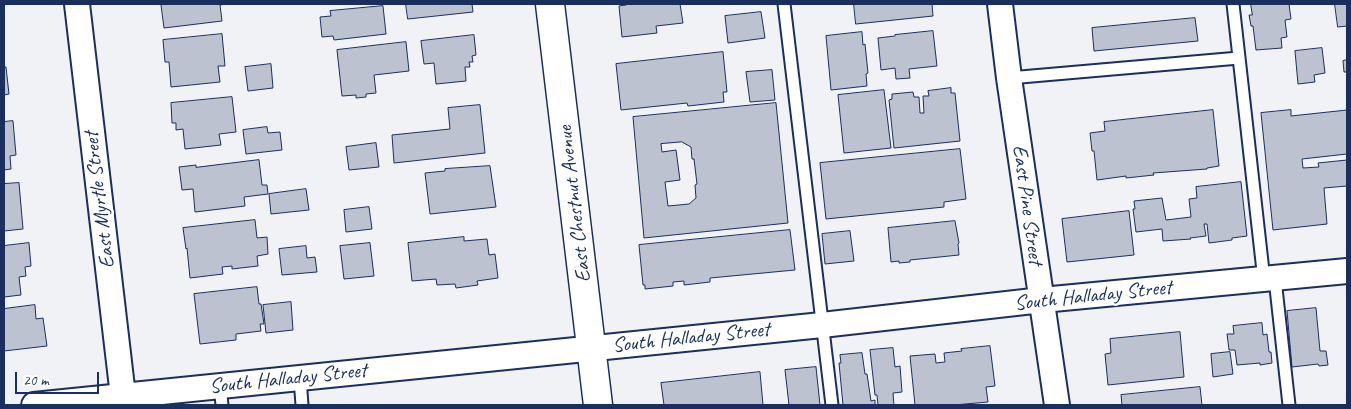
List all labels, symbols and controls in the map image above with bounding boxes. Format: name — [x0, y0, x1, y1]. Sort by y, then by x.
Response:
street label: East Chestnut Avenue — [553, 124, 597, 284]
street label: East Myrtle Street — [79, 130, 121, 270]
street label: East Pine Street — [1006, 144, 1048, 266]
street label: South Halladay Street — [1013, 275, 1173, 317]
street label: South Halladay Street — [611, 317, 771, 359]
street label: South Halladay Street — [208, 358, 368, 400]
scale bar — [18, 362, 101, 394]
text: 20 m — [23, 371, 49, 390]

